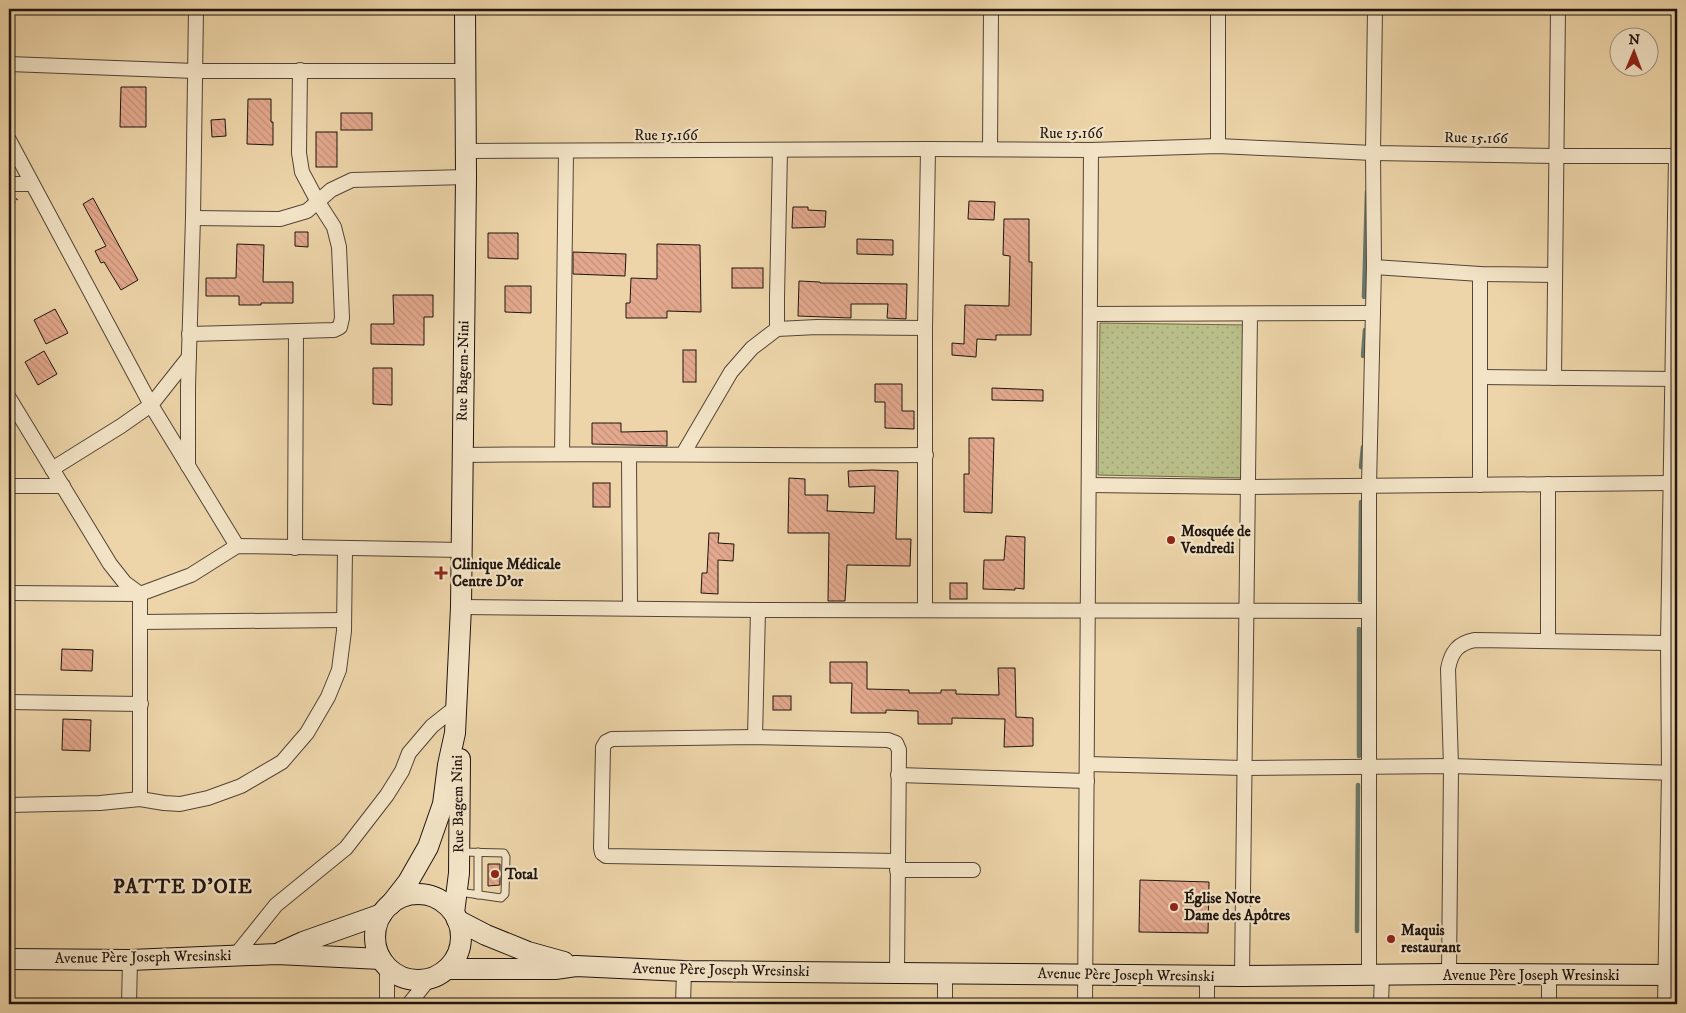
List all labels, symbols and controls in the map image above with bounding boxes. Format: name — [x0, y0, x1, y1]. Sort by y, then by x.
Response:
north arrow — [1608, 28, 1658, 78]
text: N — [1628, 31, 1641, 49]
street label: Rue 15.166 — [1039, 124, 1104, 143]
street label: Rue 15.166 — [634, 126, 699, 145]
street label: Rue 15.166 — [1444, 128, 1509, 148]
street label: Rue Bagem-Nini — [453, 320, 473, 422]
place label: Mosquée de Vendredi — [1180, 522, 1252, 558]
marker: Mosquée de Vendredi — [1165, 534, 1177, 546]
place label: Clinique Médicale Centre D'or — [452, 555, 561, 591]
marker: Clinique Médicale Centre D'or — [434, 566, 448, 580]
street label: Rue Bagem Nini — [448, 755, 468, 853]
place label: Total — [504, 865, 538, 884]
marker: Total — [489, 868, 501, 880]
district label: PATTE D'OIE — [113, 875, 253, 900]
place label: Église Notre Dame des Apôtres — [1184, 888, 1290, 925]
marker: Église Notre Dame des Apôtres — [1168, 901, 1180, 913]
place label: Maquis restaurant — [1401, 921, 1461, 957]
marker: Maquis restaurant — [1385, 933, 1397, 945]
street label: Avenue Père Joseph Wresinski — [55, 946, 232, 968]
street label: Avenue Père Joseph Wresinski — [633, 959, 810, 981]
street label: Avenue Père Joseph Wresinski — [1038, 964, 1215, 986]
street label: Avenue Père Joseph Wresinski — [1443, 966, 1619, 985]

